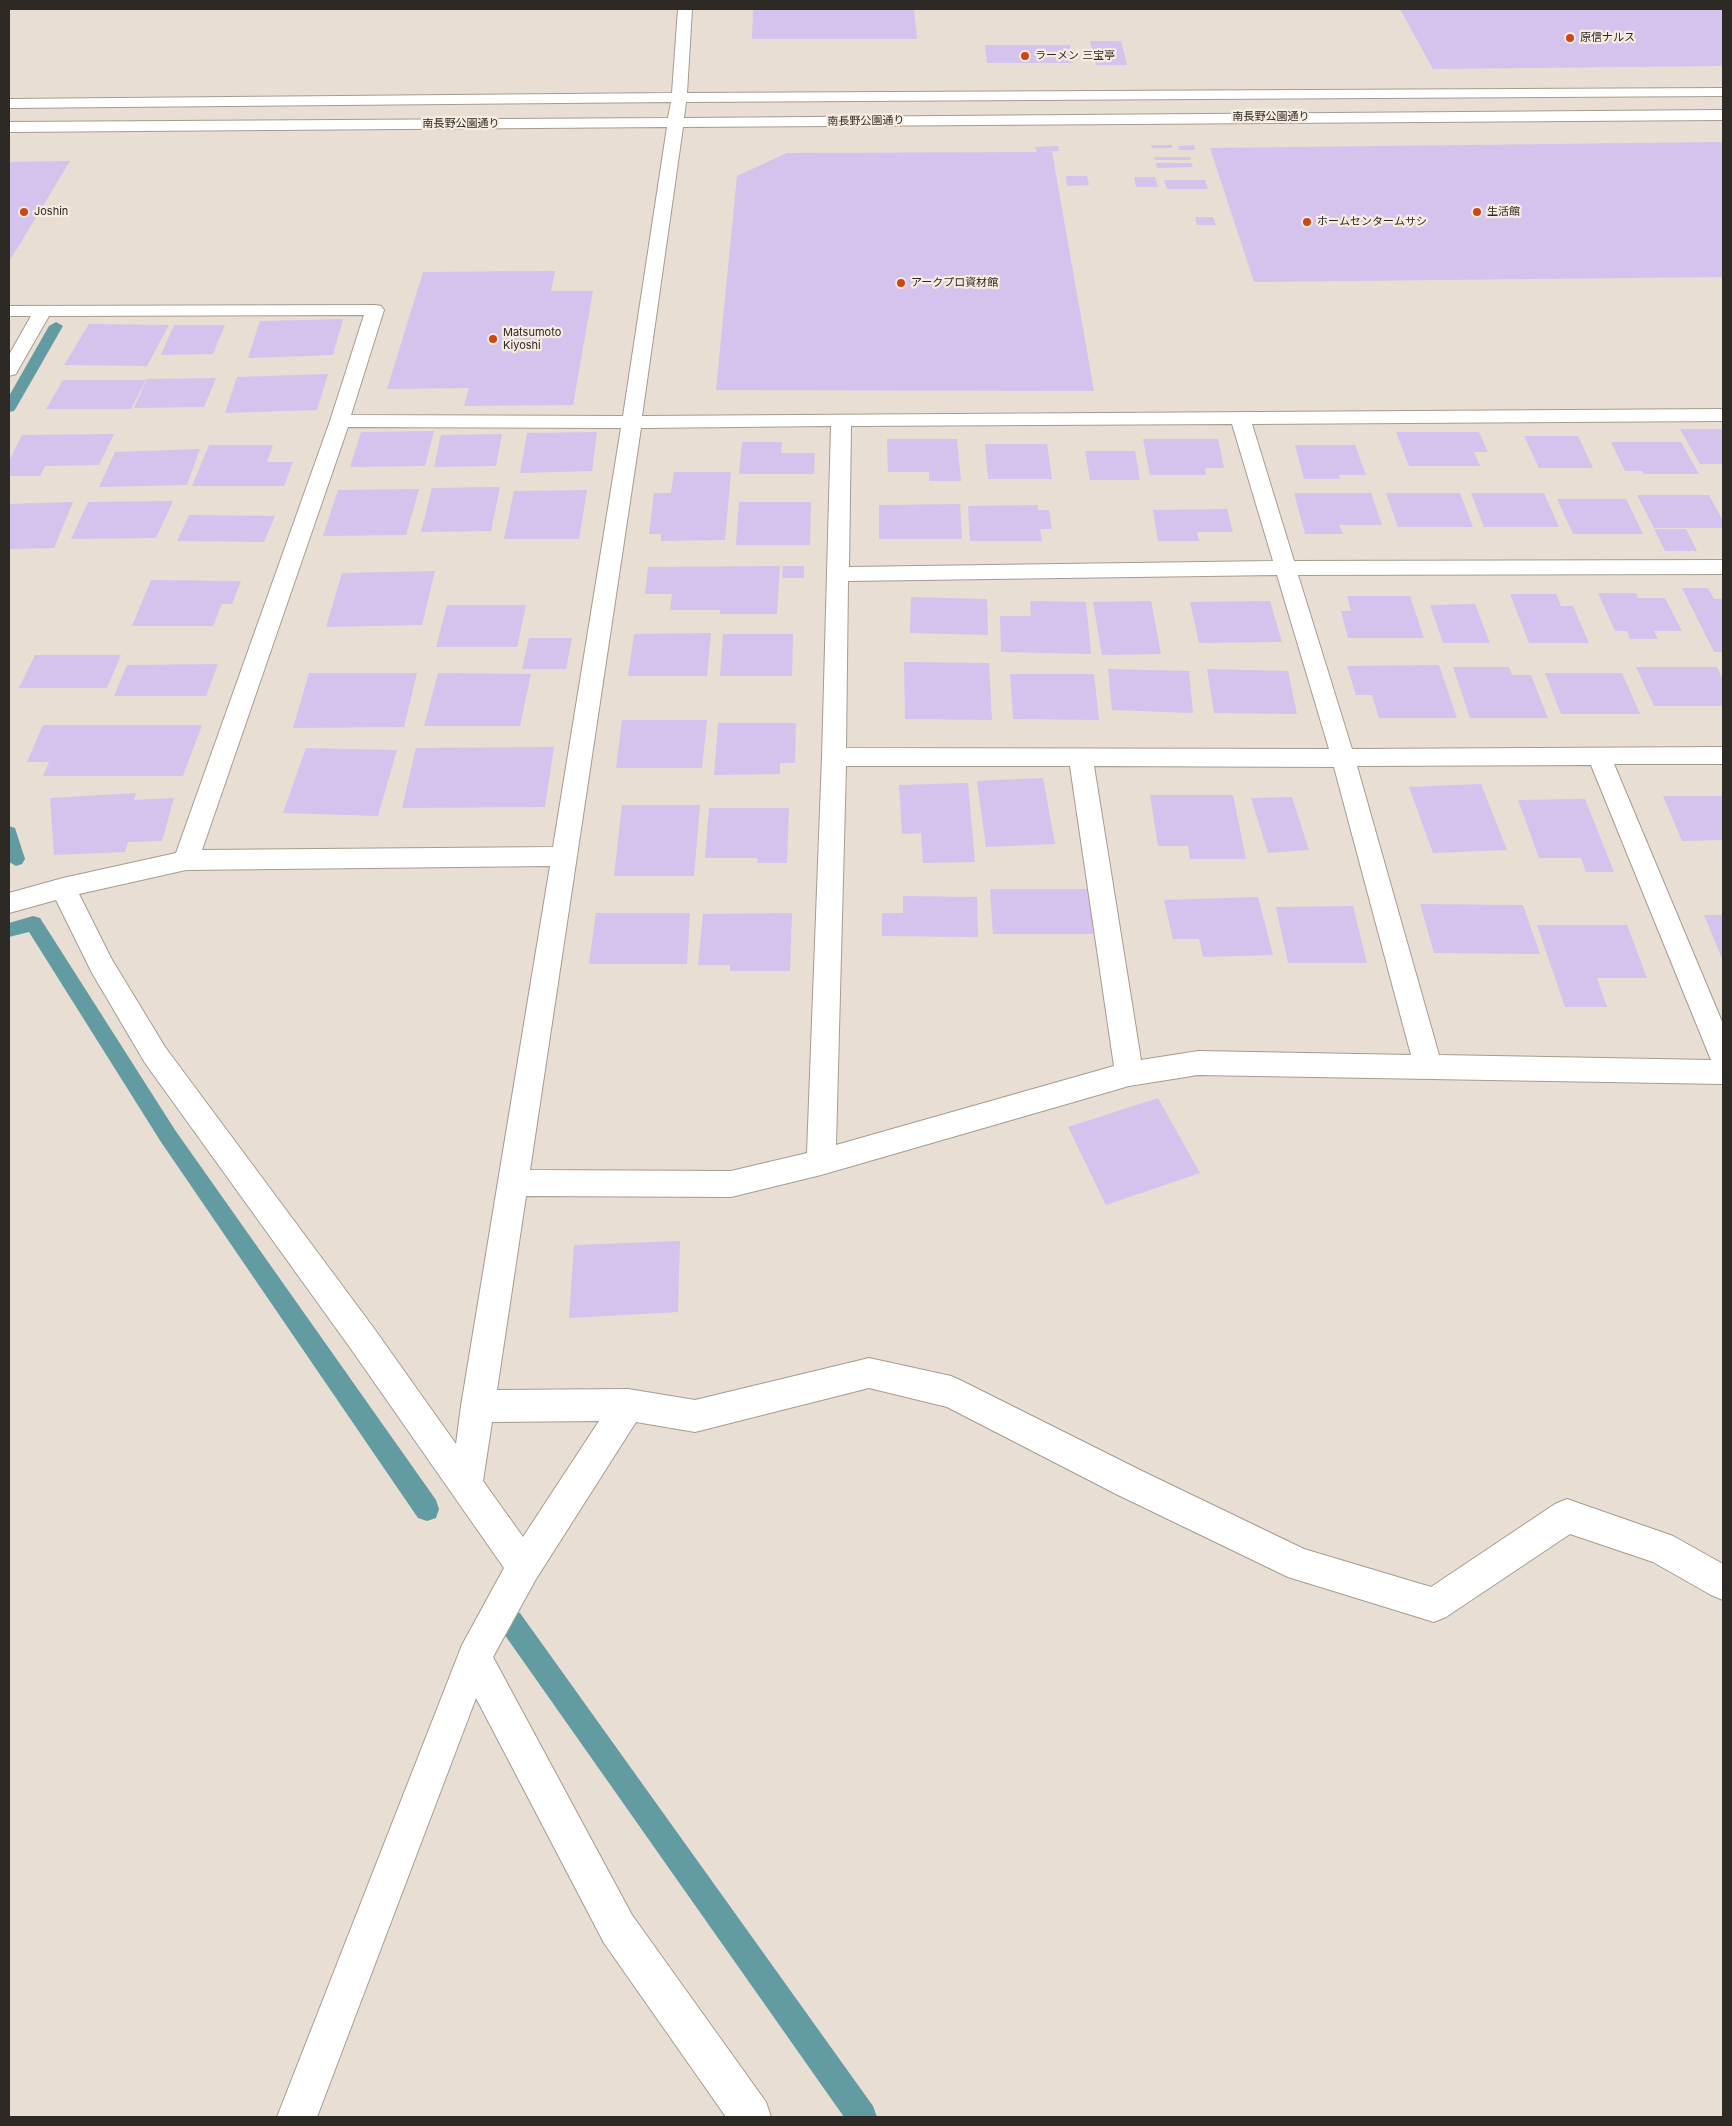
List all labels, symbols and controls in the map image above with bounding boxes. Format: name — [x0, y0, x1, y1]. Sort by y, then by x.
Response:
place label: 原信ナルス — [1580, 31, 1635, 45]
marker: 原信ナルス — [1564, 32, 1576, 44]
place label: ラーメン 三宝亭 — [1035, 49, 1115, 63]
marker: ラーメン 三宝亭 — [1019, 50, 1031, 62]
street label: 南長野公園通り — [1233, 110, 1309, 124]
street label: 南長野公園通り — [827, 114, 905, 128]
street label: 南長野公園通り — [423, 117, 499, 131]
place label: Joshin — [34, 205, 68, 219]
place label: 生活館 — [1487, 205, 1520, 219]
marker: Joshin — [18, 206, 30, 218]
marker: 生活館 — [1471, 206, 1483, 218]
place label: ホームセンタームサシ — [1317, 215, 1427, 229]
marker: ホームセンタームサシ — [1301, 216, 1313, 228]
place label: アークプロ資材館 — [911, 276, 998, 290]
marker: アークプロ資材館 — [895, 277, 907, 289]
place label: Matsumoto Kiyoshi — [503, 326, 561, 352]
marker: Matsumoto Kiyoshi — [487, 333, 499, 345]

